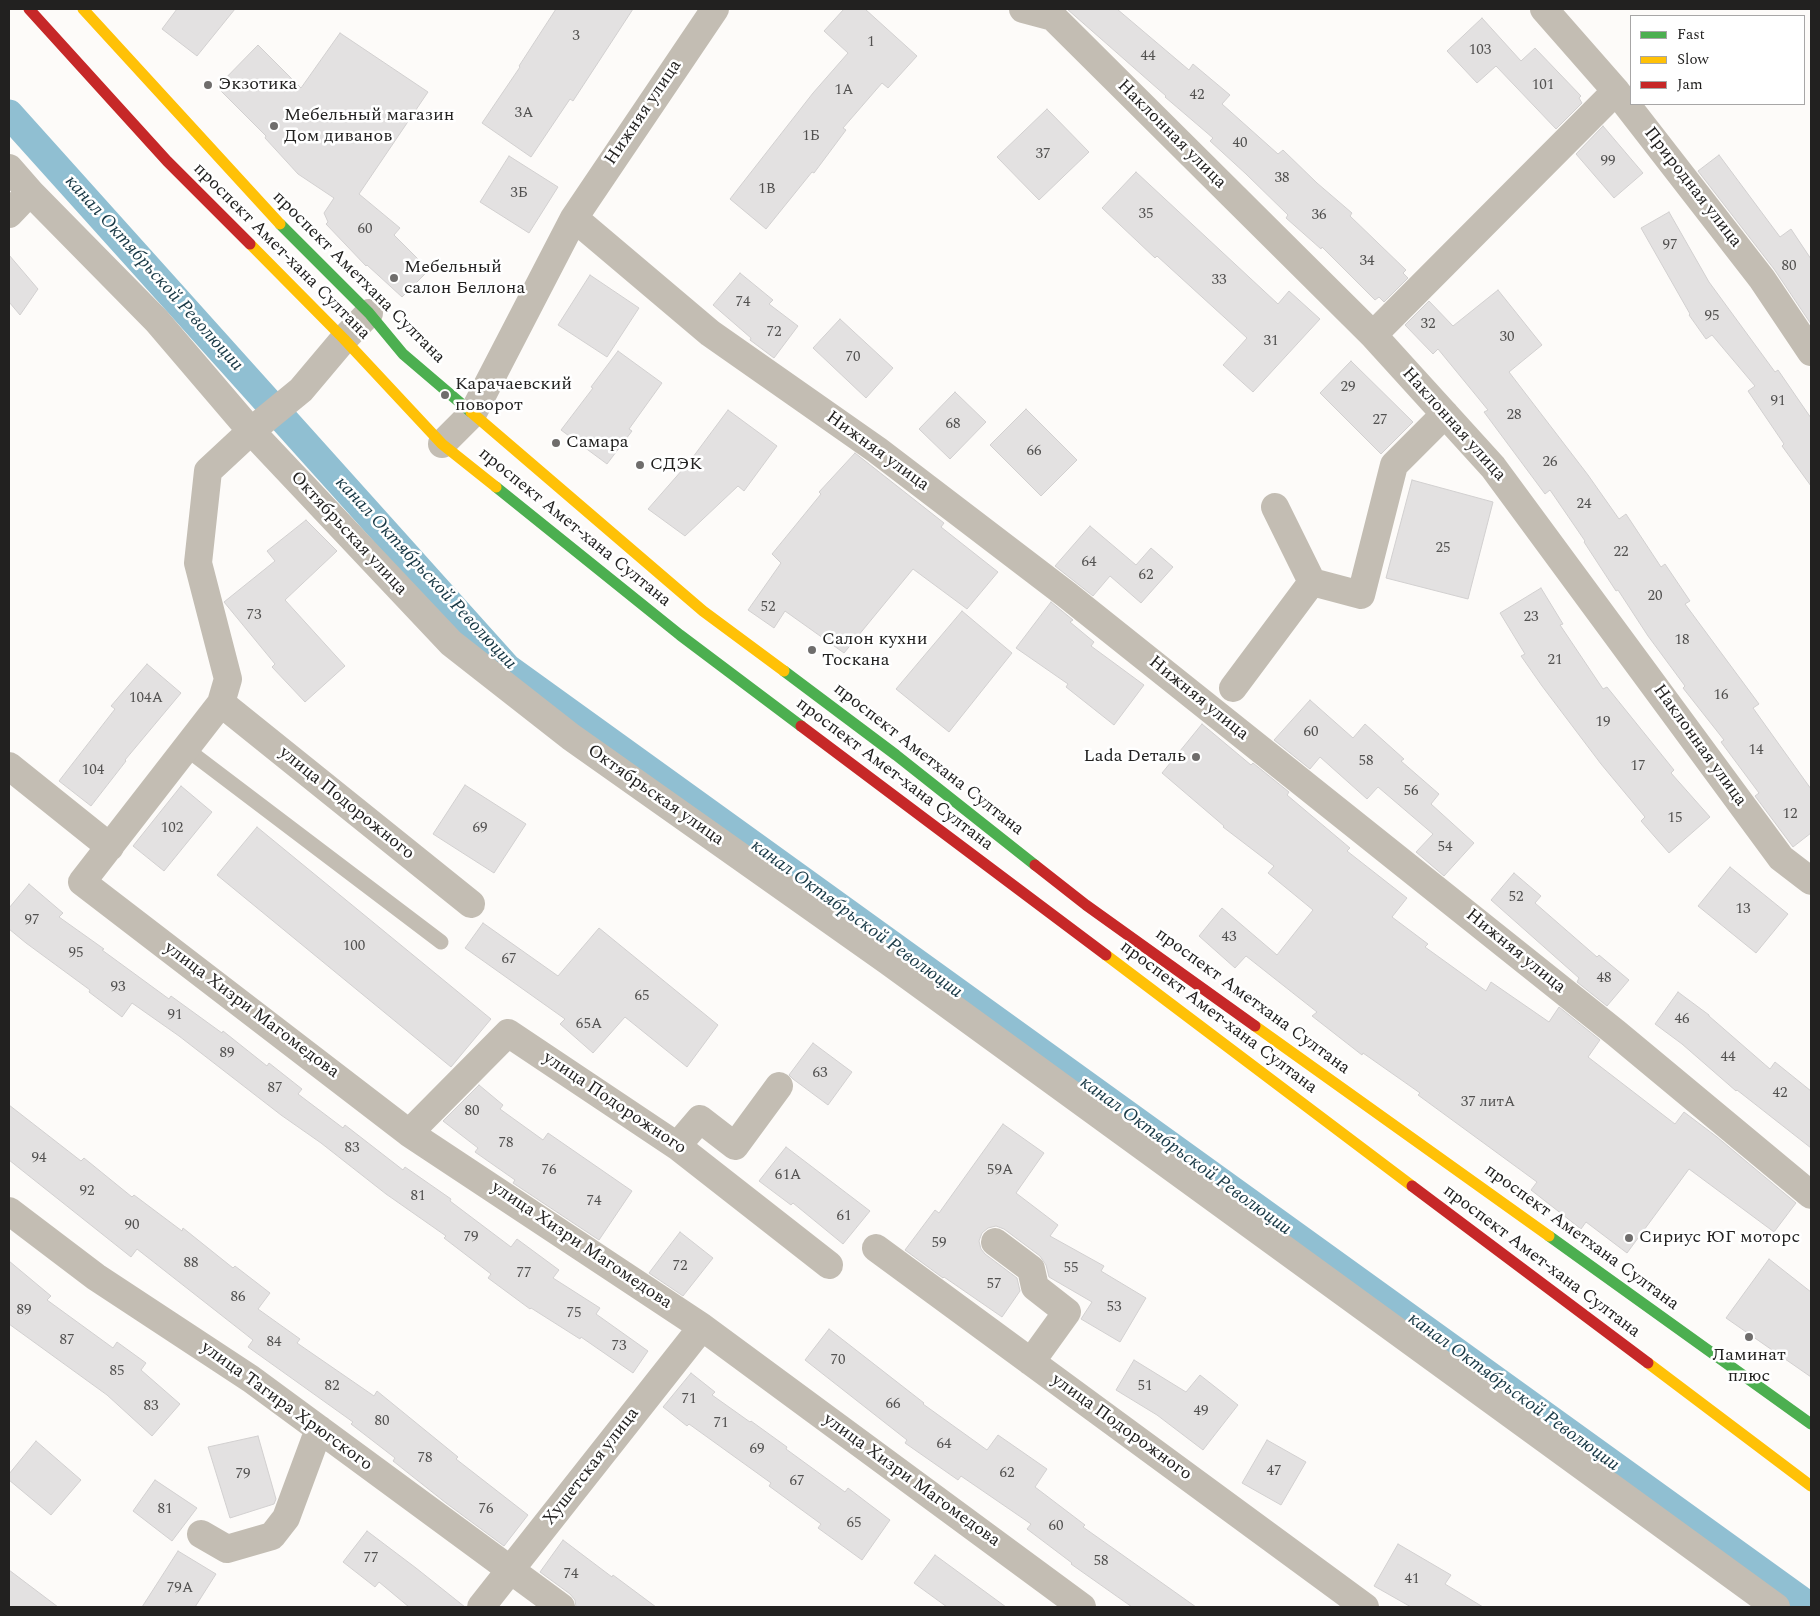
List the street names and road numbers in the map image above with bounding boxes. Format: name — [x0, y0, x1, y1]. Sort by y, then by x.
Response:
street label: Нижняя улица — [601, 56, 687, 170]
street label: Наклонная улица — [1112, 76, 1230, 194]
street label: Природная улица — [1638, 123, 1746, 253]
street label: проспект Амет-хана Султана — [188, 159, 374, 345]
street label: проспект Аметхана Султана — [267, 187, 449, 369]
street label: Наклонная улица — [1396, 364, 1510, 486]
street label: Нижняя улица — [821, 407, 933, 497]
street label: проспект Амет-хана Султана — [473, 444, 675, 612]
street label: Октябрьская улица — [285, 467, 411, 601]
street label: Нижняя улица — [1144, 652, 1252, 746]
street label: проспект Аметхана Султана — [829, 679, 1027, 841]
street label: Наклонная улица — [1647, 681, 1751, 811]
street label: проспект Амет-хана Султана — [791, 694, 997, 856]
street label: Октябрьская улица — [583, 741, 727, 851]
street label: улица Подорожного — [274, 743, 418, 865]
street label: Нижняя улица — [1461, 905, 1569, 999]
street label: проспект Аметхана Султана — [1150, 924, 1354, 1080]
street label: проспект Амет-хана Султана — [1115, 937, 1321, 1099]
street label: улица Хизри Магомедова — [159, 938, 343, 1084]
street label: улица Подорожного — [538, 1048, 690, 1160]
street label: проспект Аметхана Султана — [1479, 1160, 1683, 1316]
street label: улица Хизри Магомедова — [486, 1177, 676, 1315]
street label: проспект Амет-хана Султана — [1438, 1181, 1644, 1343]
street label: улица Тагира Хрюгского — [196, 1338, 376, 1476]
street label: улица Подорожного — [1047, 1370, 1195, 1486]
street label: Хушетская улица — [539, 1404, 645, 1530]
street label: улица Хизри Магомедова — [818, 1409, 1004, 1553]

